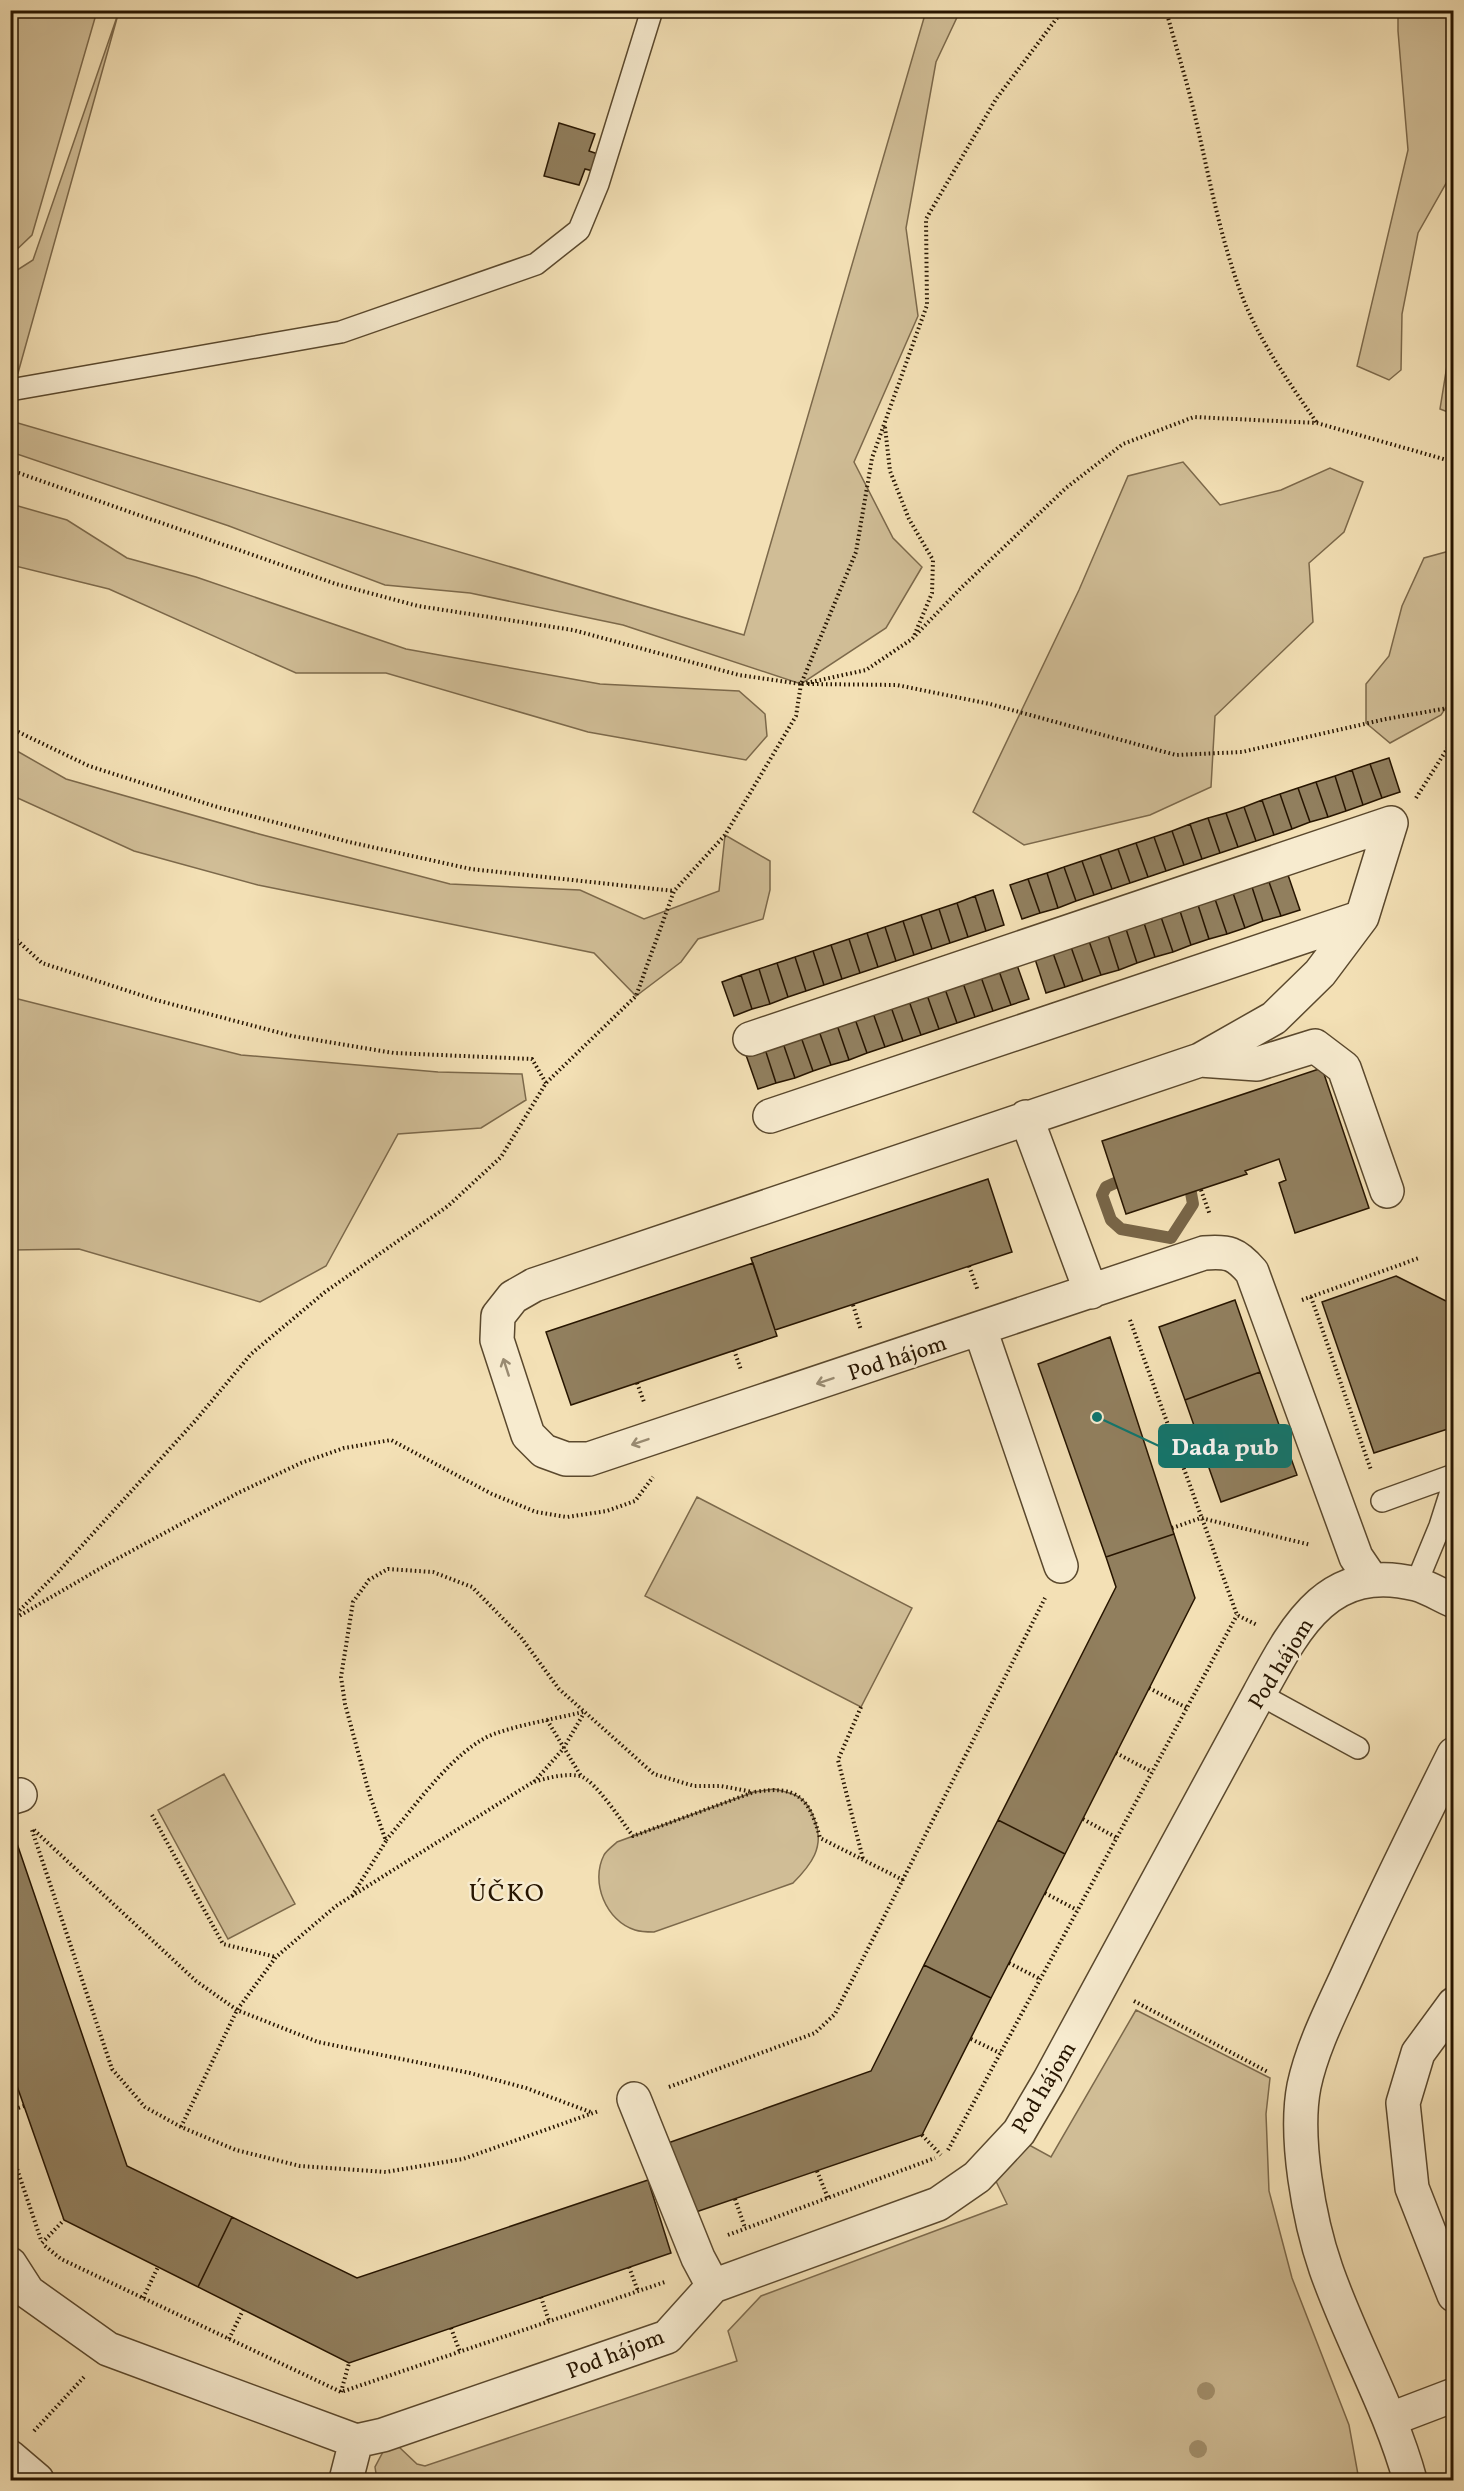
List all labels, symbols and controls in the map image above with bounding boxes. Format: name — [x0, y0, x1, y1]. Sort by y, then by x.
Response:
street label: Pod hájom — [844, 1329, 951, 1390]
one-way arrow — [500, 1358, 511, 1377]
one-way arrow — [816, 1376, 835, 1387]
callout: Dada pub — [1159, 1425, 1291, 1467]
text: Dada pub — [1171, 1432, 1279, 1466]
one-way arrow — [631, 1437, 650, 1448]
street label: Pod hájom — [1242, 1613, 1322, 1716]
district label: ÚČKO — [469, 1876, 545, 1912]
street label: Pod hájom — [1006, 2036, 1085, 2140]
street label: Pod hájom — [563, 2323, 669, 2388]

